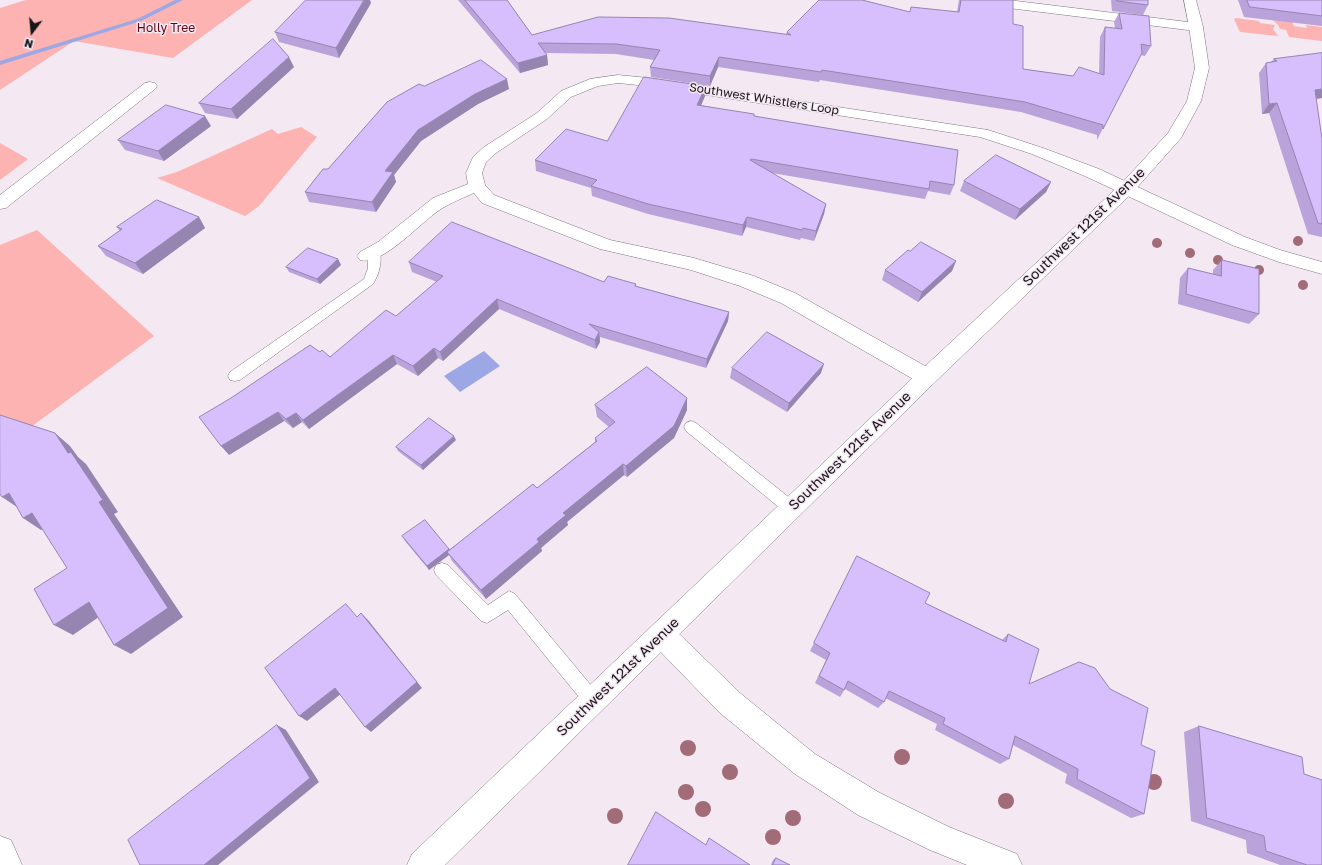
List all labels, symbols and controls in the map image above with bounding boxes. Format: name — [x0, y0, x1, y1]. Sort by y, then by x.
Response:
north arrow — [12, 12, 52, 52]
park label: Holly Tree — [137, 21, 195, 35]
text: N — [23, 37, 34, 51]
street label: Southwest Whistlers Loop — [688, 80, 840, 118]
street label: Southwest 121st Avenue — [1019, 164, 1149, 290]
street label: Southwest 121st Avenue — [785, 388, 915, 514]
street label: Southwest 121st Avenue — [553, 614, 683, 740]

